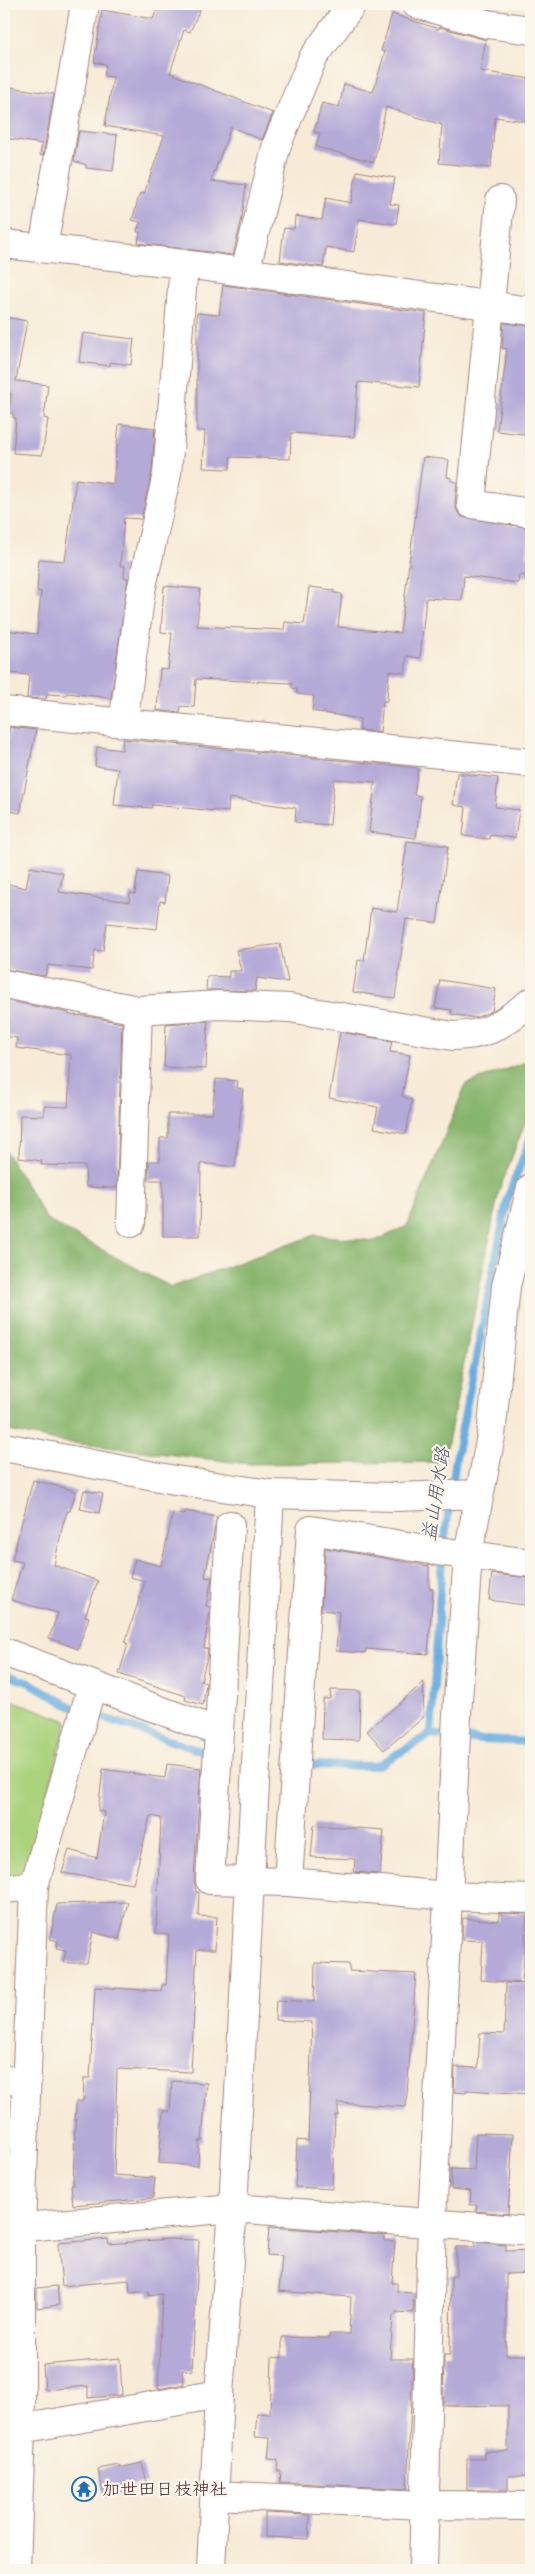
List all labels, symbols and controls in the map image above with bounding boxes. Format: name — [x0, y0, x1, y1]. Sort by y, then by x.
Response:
water label: 益山用水路 — [417, 1444, 454, 1543]
temple icon: 加世田日枝神社 — [71, 2476, 97, 2502]
place label: 加世田日枝神社 — [102, 2478, 228, 2500]

